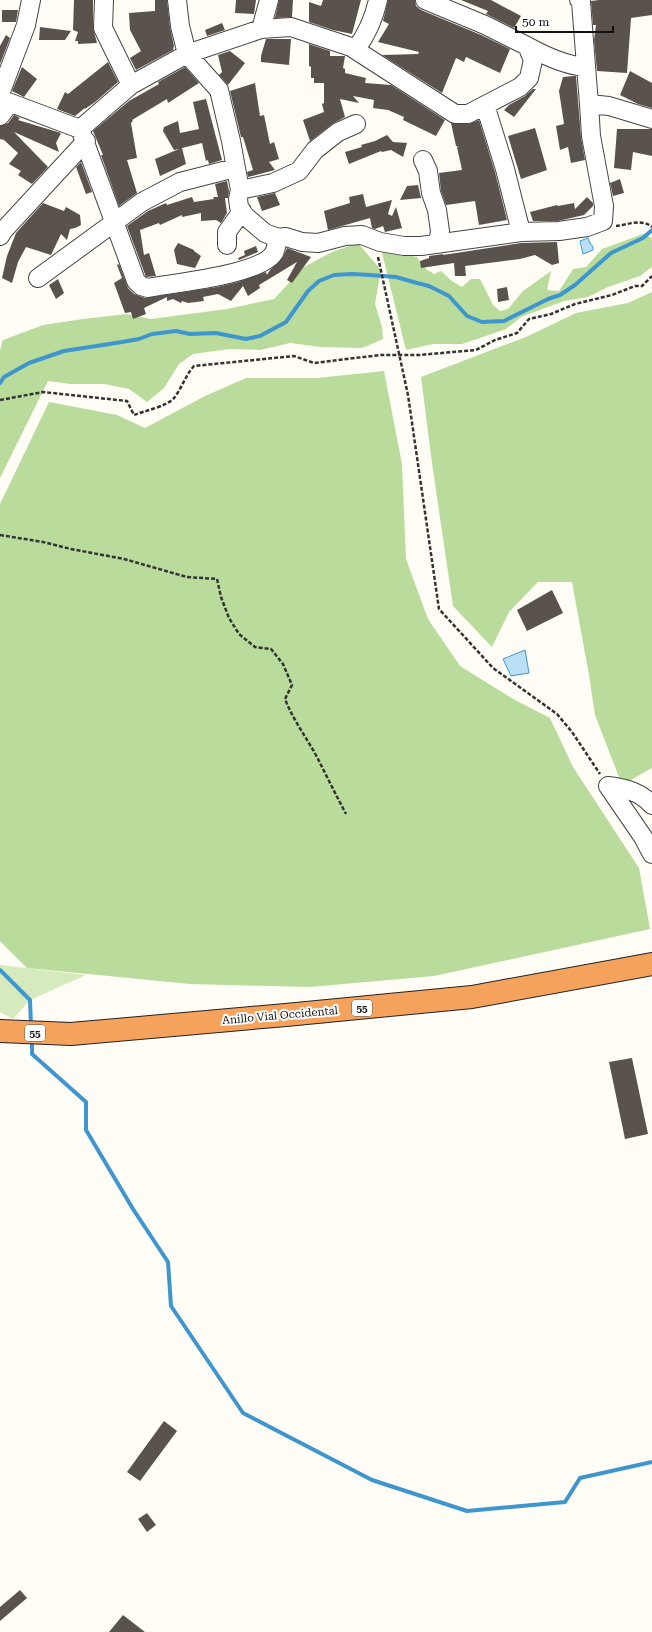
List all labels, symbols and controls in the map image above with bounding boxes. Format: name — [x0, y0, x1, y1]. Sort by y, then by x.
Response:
scale bar — [516, 8, 613, 34]
text: 50 m — [522, 15, 549, 29]
road number: 55 — [352, 1000, 372, 1016]
street label: Anillo Vial Occidental — [222, 1004, 339, 1027]
road number: 55 — [25, 1025, 45, 1041]

